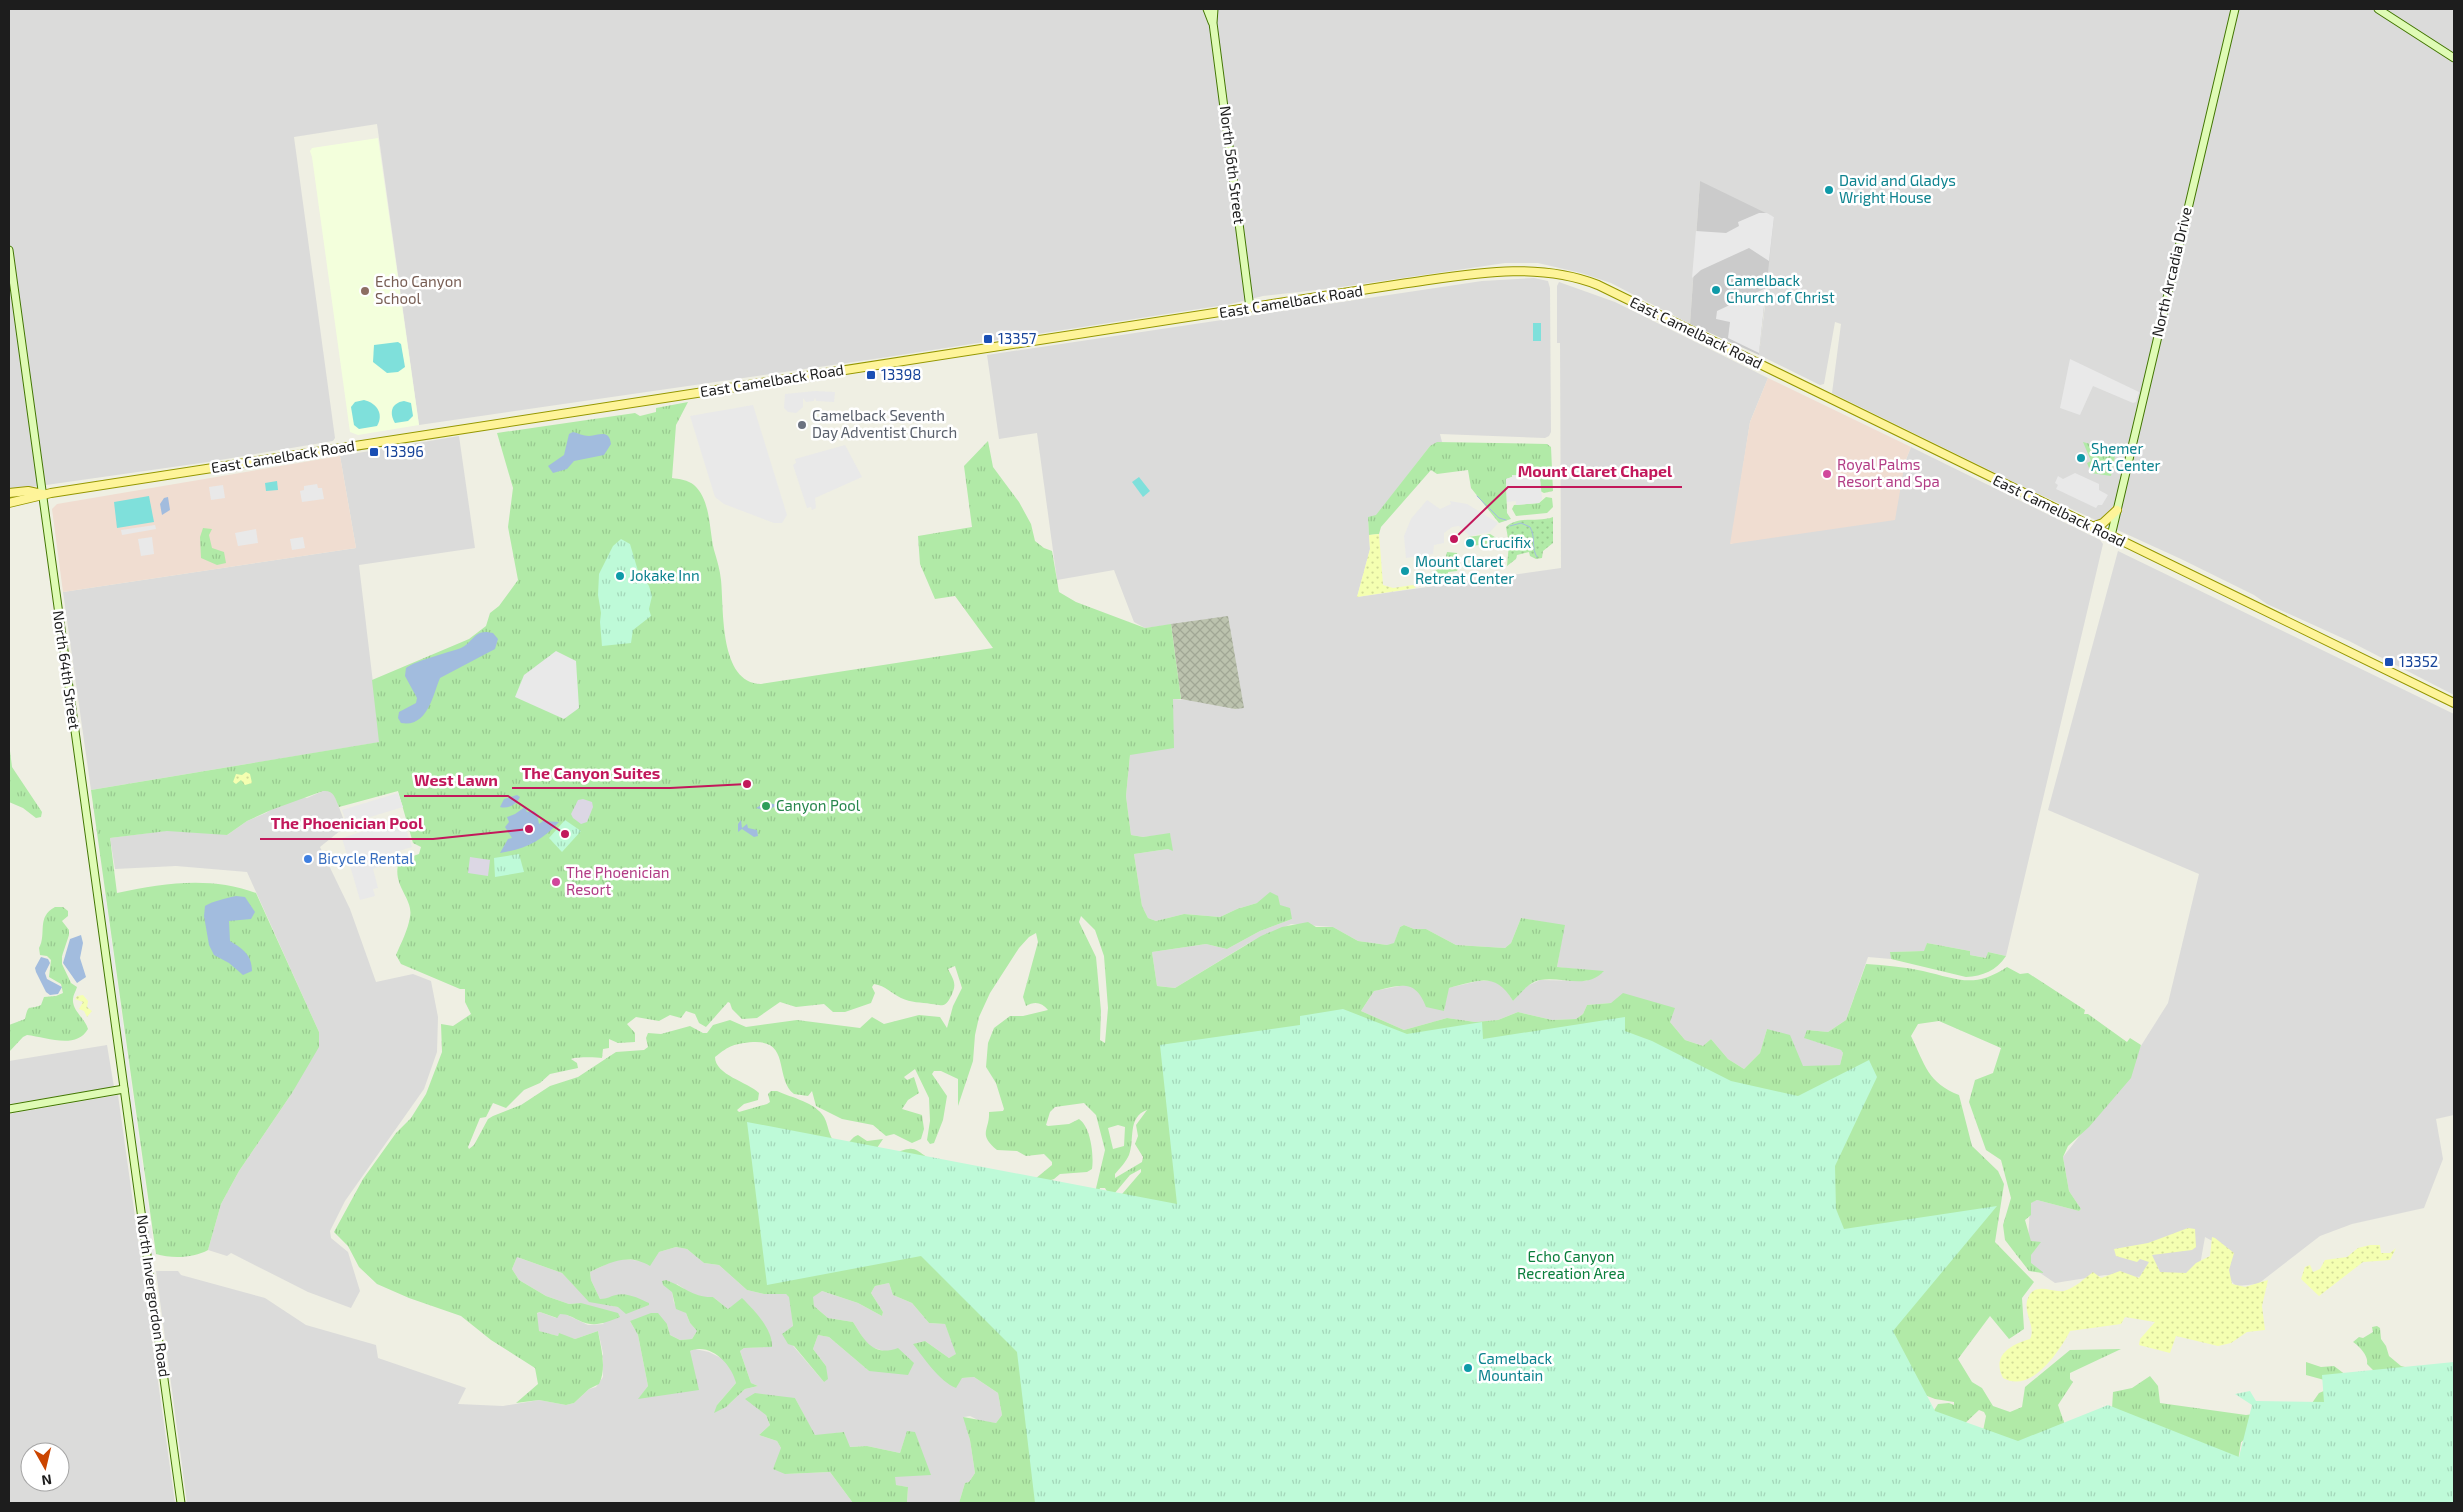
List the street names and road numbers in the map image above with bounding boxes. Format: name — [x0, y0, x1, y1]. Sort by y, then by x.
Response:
street label: North 56th Street — [1217, 105, 1249, 225]
street label: North Arcadia Drive — [2147, 205, 2195, 338]
street label: East Camelback Road — [1218, 281, 1364, 321]
street label: East Camelback Road — [1627, 292, 1766, 372]
street label: East Camelback Road — [699, 360, 845, 400]
street label: East Camelback Road — [210, 436, 356, 476]
street label: East Camelback Road — [1990, 470, 2129, 550]
street label: North 64th Street — [50, 609, 84, 731]
street label: North Invergordon Road — [134, 1213, 174, 1378]

